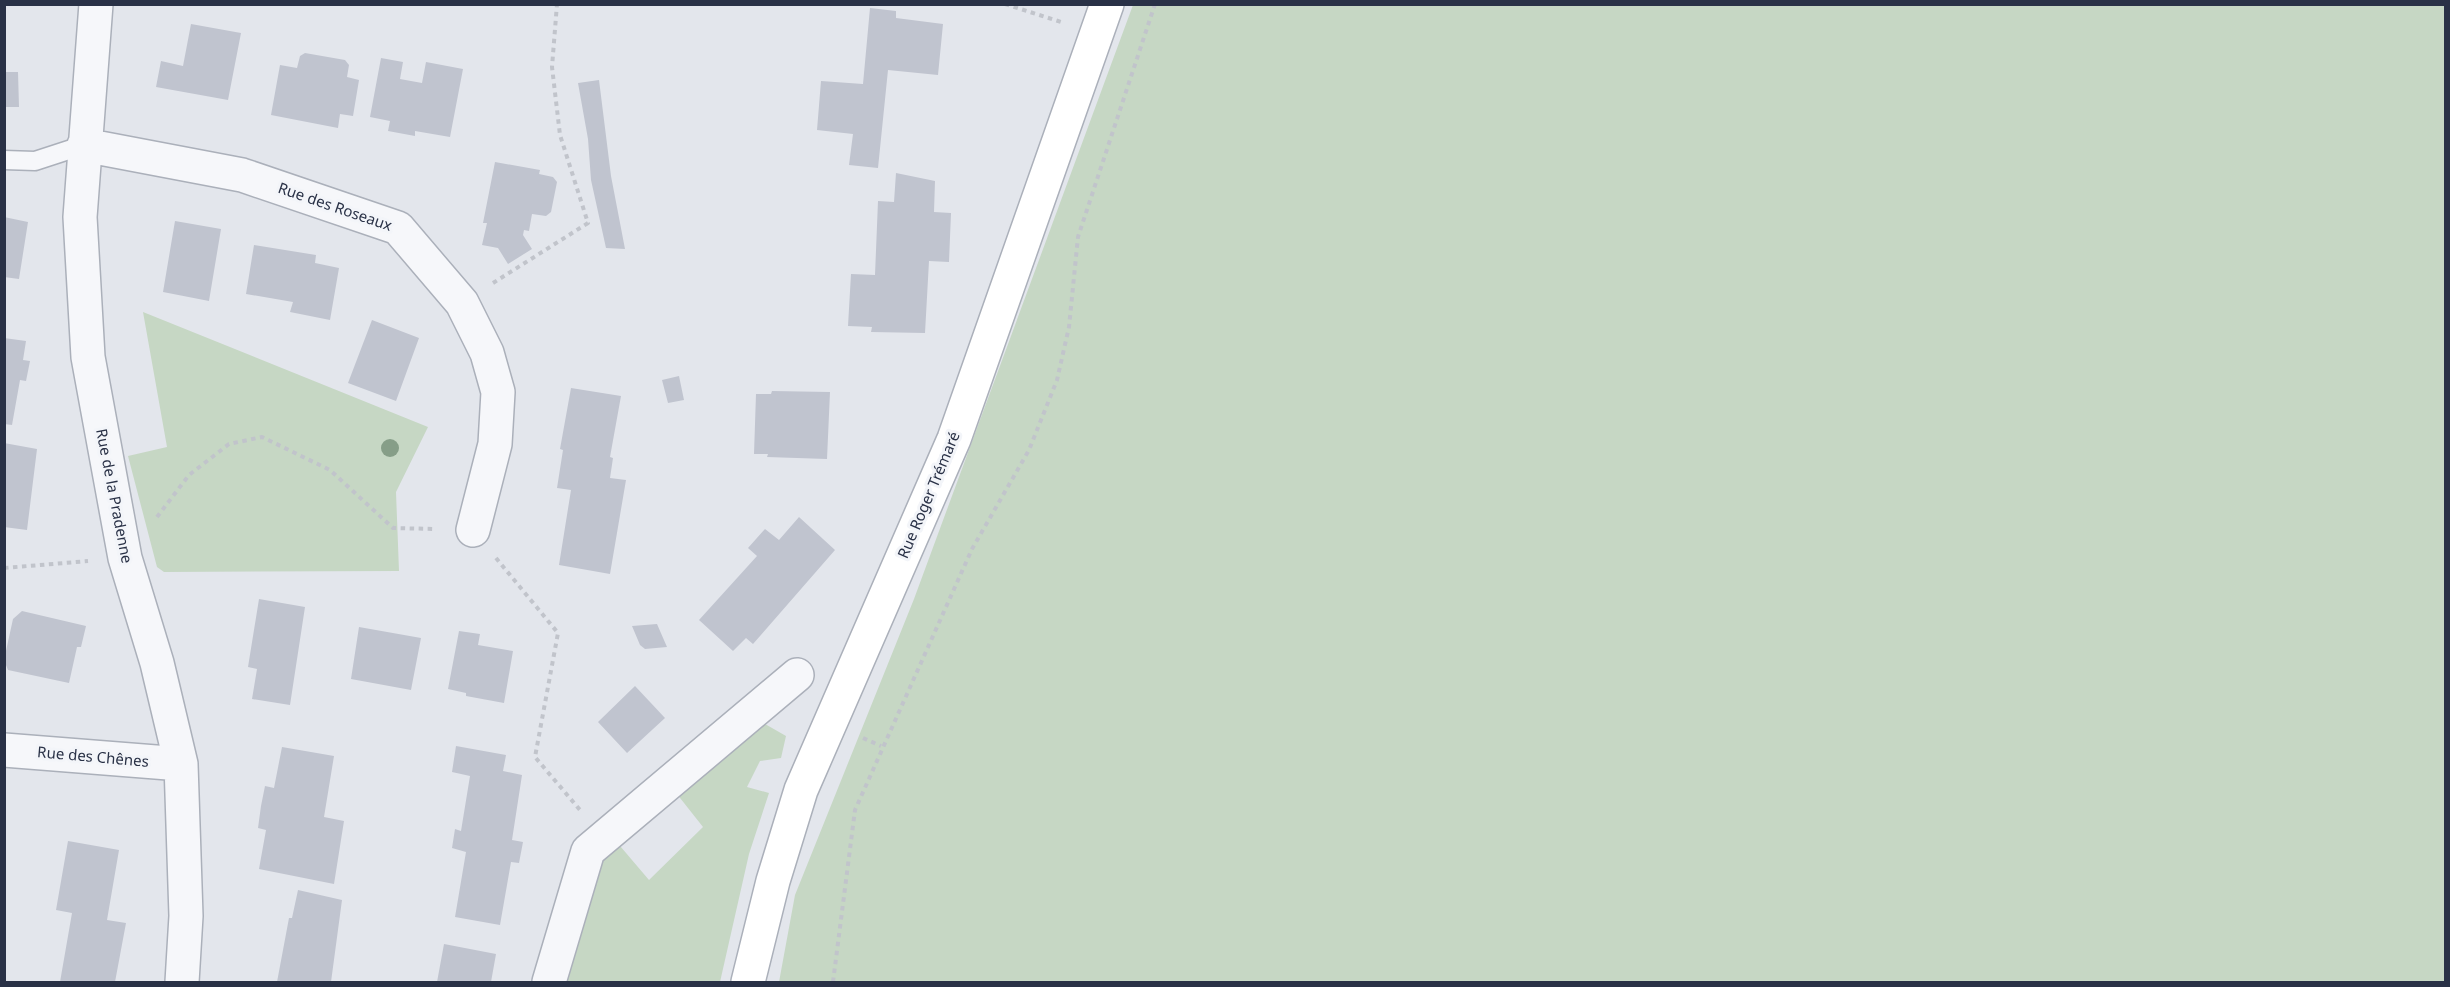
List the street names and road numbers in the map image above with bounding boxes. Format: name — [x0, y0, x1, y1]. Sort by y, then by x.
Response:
street label: Rue des Roseaux — [276, 177, 395, 235]
street label: Rue de la Pradenne — [92, 427, 138, 565]
street label: Rue Roger Trémaré — [892, 428, 964, 561]
street label: Rue des Chênes — [36, 741, 150, 771]

